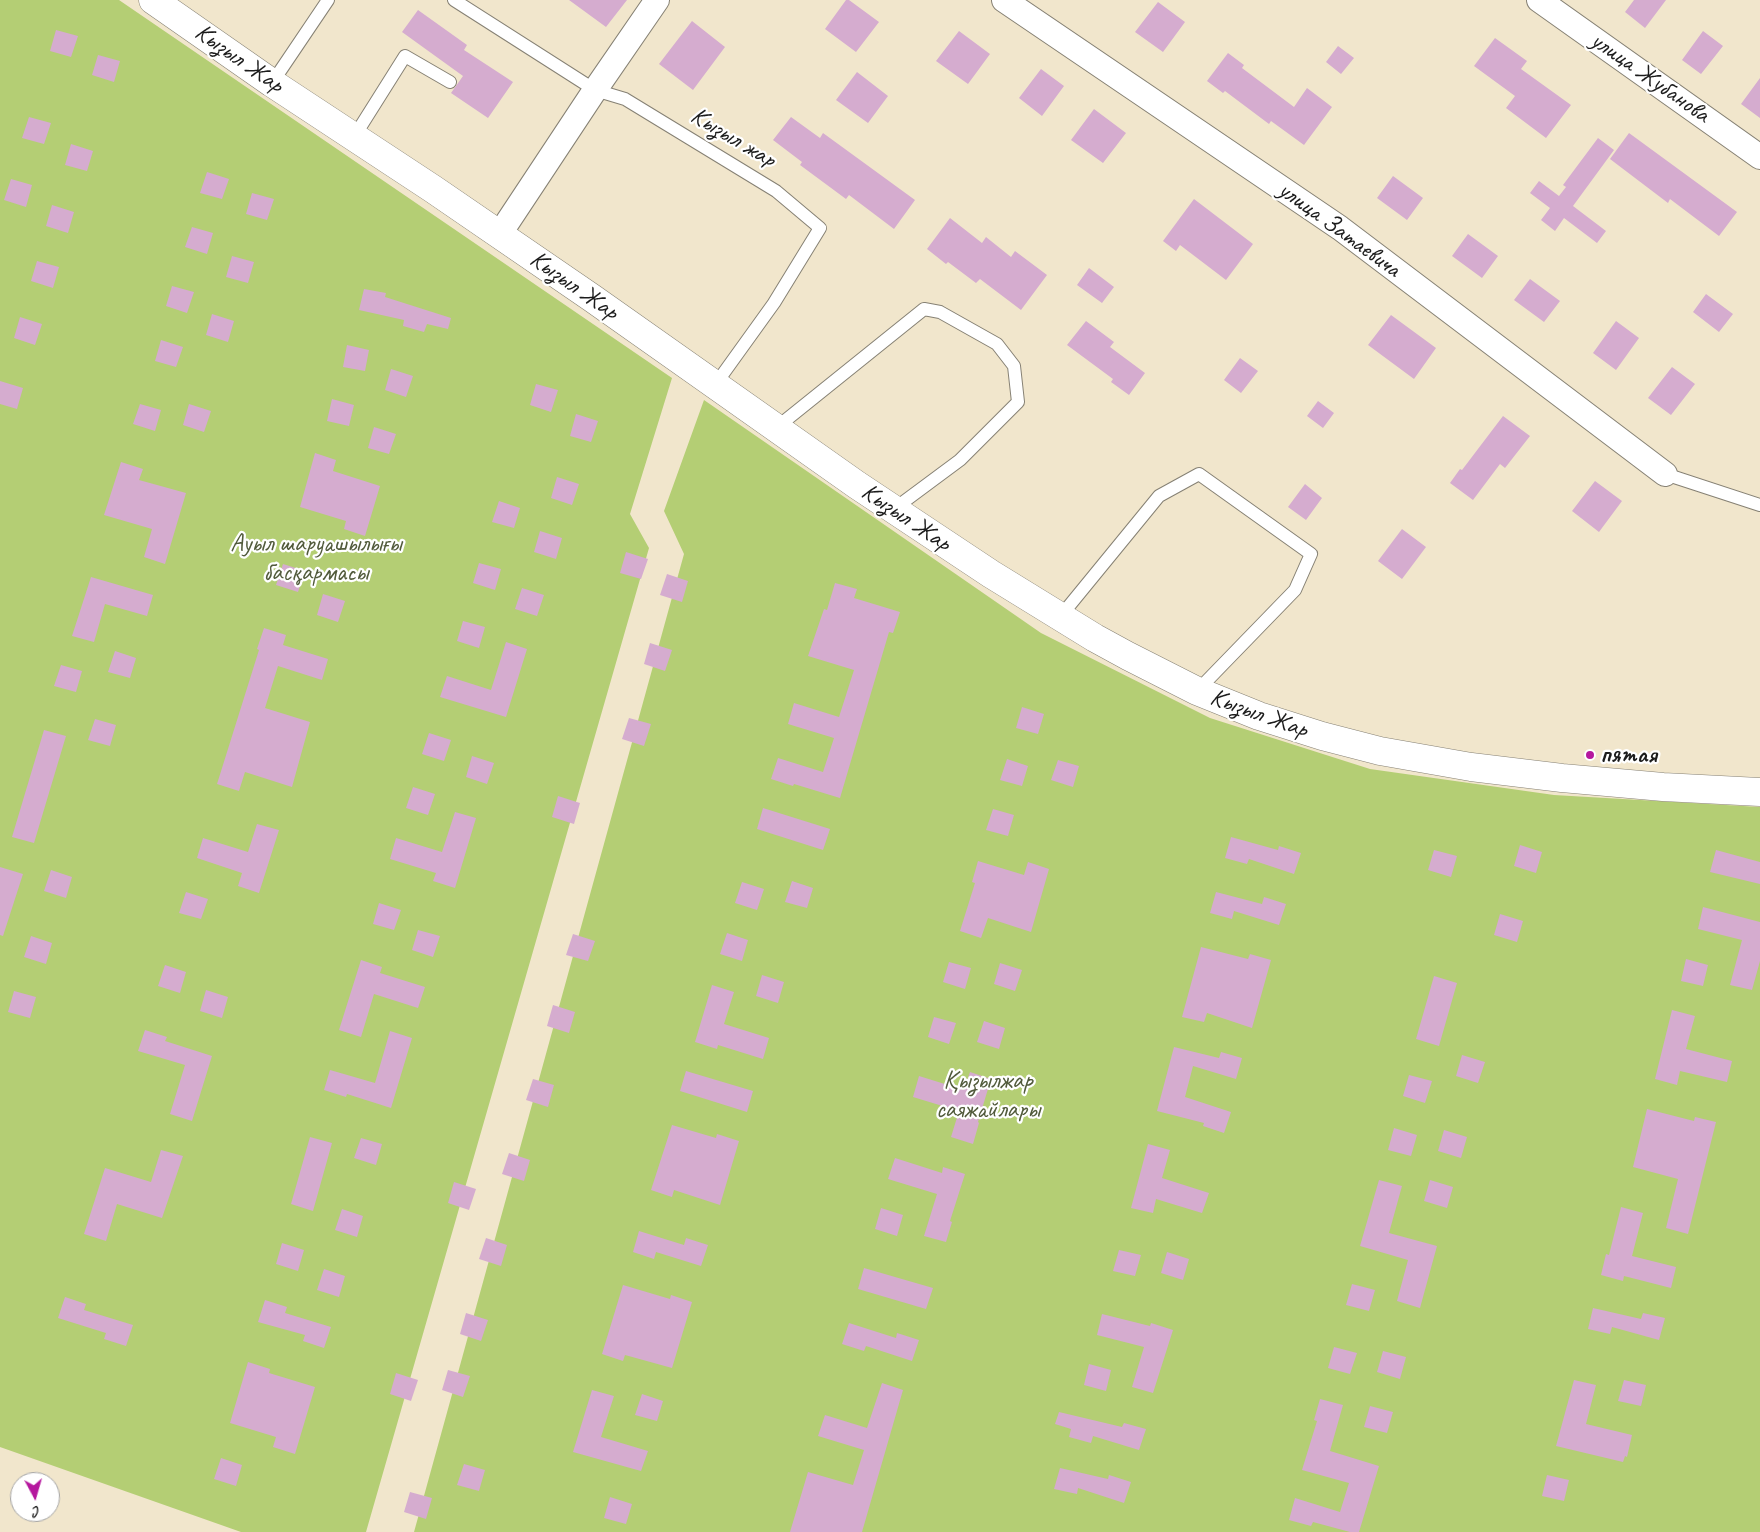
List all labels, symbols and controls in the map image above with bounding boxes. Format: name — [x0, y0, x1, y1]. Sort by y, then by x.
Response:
street label: Кызыл Жар — [189, 18, 289, 100]
street label: улица Жубанова — [1585, 26, 1715, 130]
street label: Кызыл жар — [685, 101, 781, 175]
street label: улица Затаевича — [1272, 176, 1406, 284]
street label: Кызыл Жар — [524, 245, 624, 327]
street label: Кызыл Жар — [855, 477, 957, 559]
park label: Ауыл шаруашылығы басқармасы — [230, 529, 402, 588]
street label: Кызыл Жар — [1206, 683, 1312, 745]
place label: пятая — [1600, 740, 1657, 770]
marker: пятая — [1584, 749, 1596, 761]
park label: Қызылжар саяжайлары — [936, 1066, 1040, 1125]
north arrow — [10, 1472, 60, 1522]
text: С — [32, 1503, 41, 1520]

